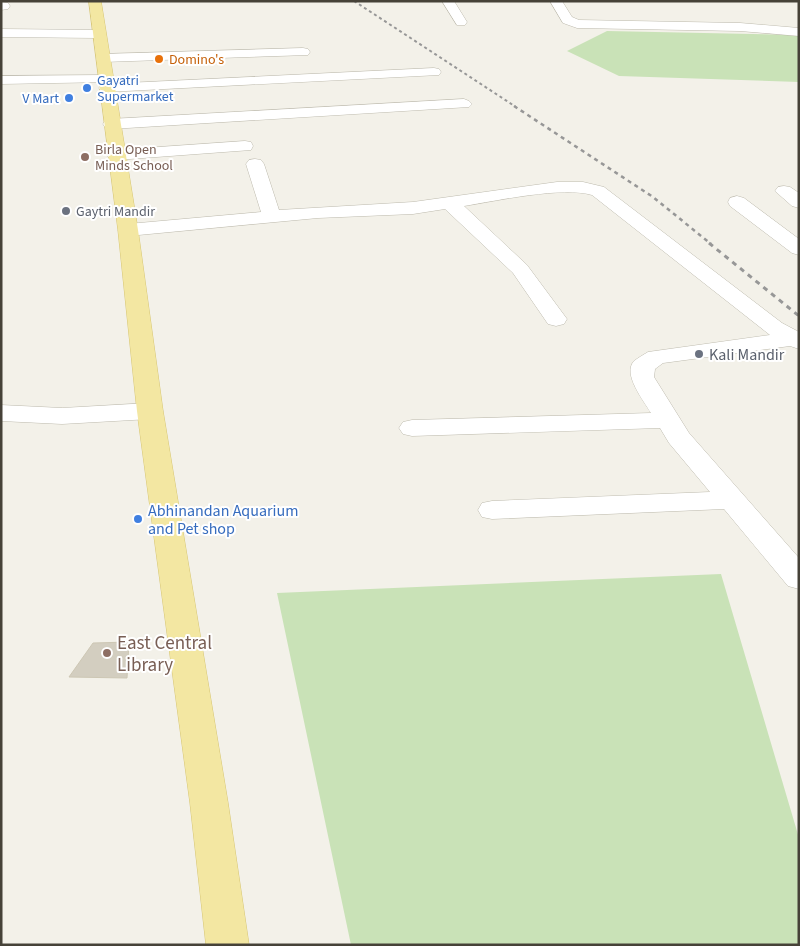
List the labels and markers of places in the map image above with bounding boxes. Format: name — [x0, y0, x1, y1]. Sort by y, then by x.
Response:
place label: Domino's — [169, 50, 224, 70]
marker: Domino's — [153, 53, 165, 65]
place label: Gayatri Supermarket — [97, 71, 174, 107]
marker: Gayatri Supermarket — [81, 82, 93, 94]
place label: V Mart — [22, 89, 59, 109]
marker: V Mart — [63, 92, 75, 104]
place label: Birla Open Minds School — [95, 140, 173, 176]
marker: Birla Open Minds School — [79, 151, 91, 163]
place label: Gaytri Mandir — [76, 202, 155, 222]
marker: Gaytri Mandir — [60, 205, 72, 217]
place label: Kali Mandir — [709, 344, 785, 366]
marker: Kali Mandir — [693, 348, 705, 360]
place label: Abhinandan Aquarium and Pet shop — [148, 500, 298, 540]
marker: Abhinandan Aquarium and Pet shop — [132, 513, 144, 525]
place label: East Central Library — [117, 630, 212, 679]
marker: East Central Library — [101, 647, 113, 659]

